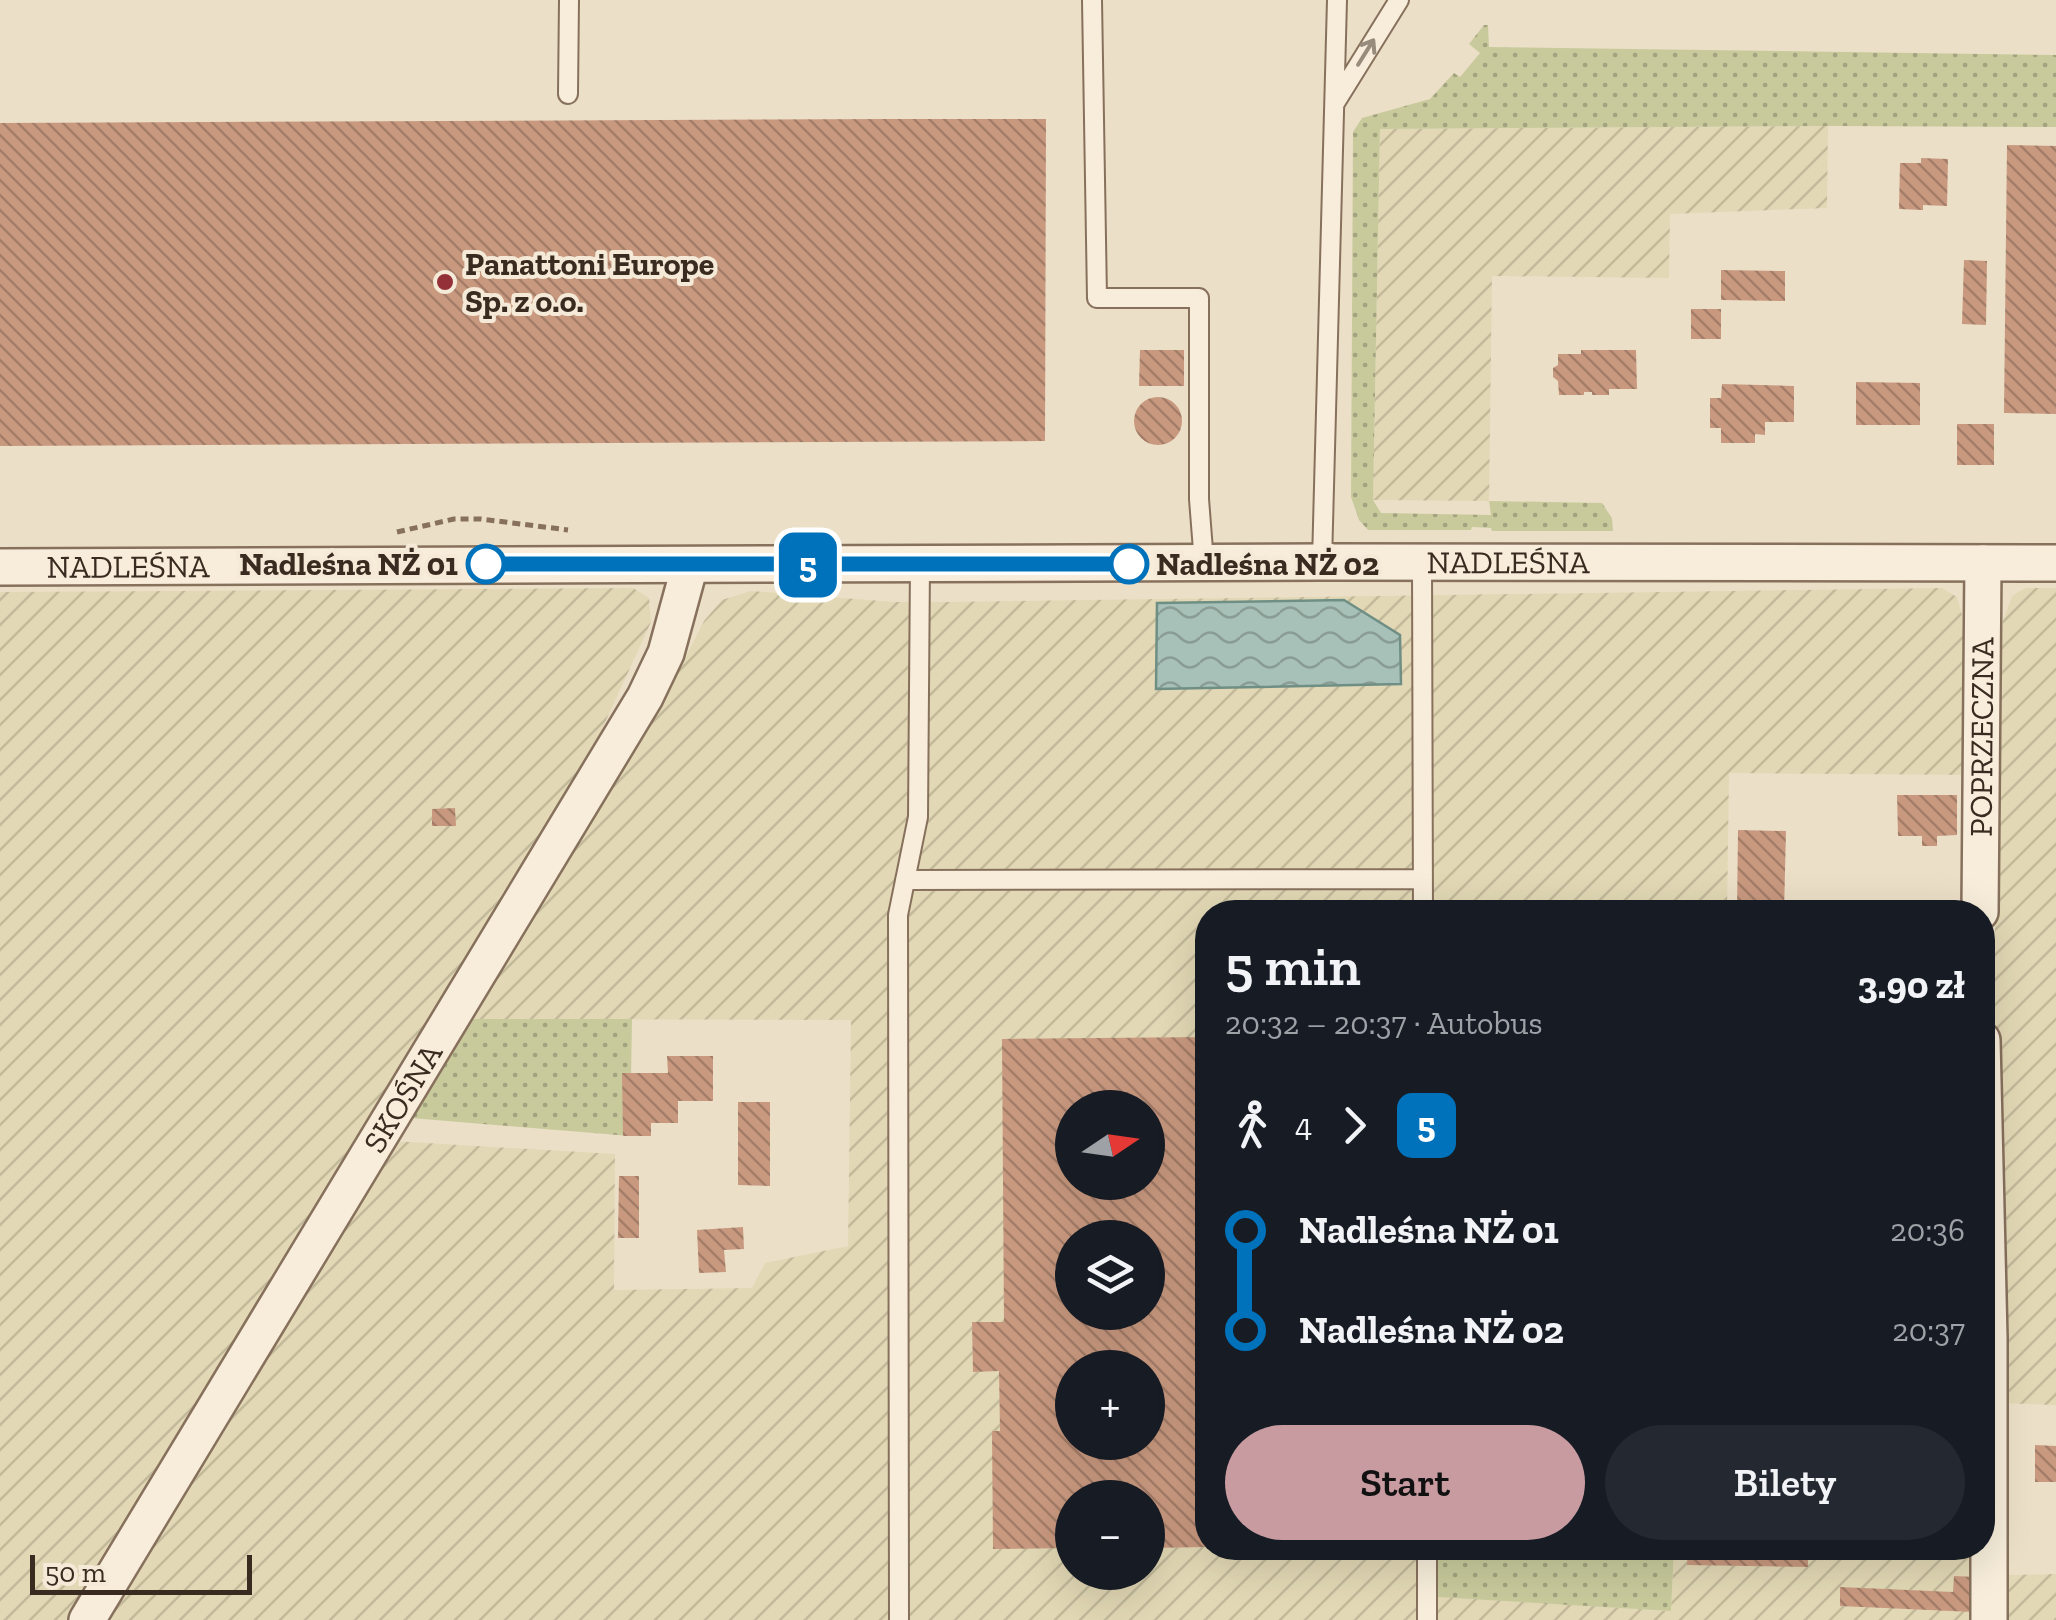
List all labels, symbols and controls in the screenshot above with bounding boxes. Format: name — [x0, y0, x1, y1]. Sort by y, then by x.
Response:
one-way arrow — [1356, 38, 1377, 67]
place label: Panattoni Europe Sp. z o.o. — [465, 245, 714, 320]
marker: Panattoni Europe Sp. z o.o. — [434, 271, 456, 293]
line badge: 5 — [776, 532, 840, 598]
street label: NADLEŚNA — [1426, 543, 1590, 581]
text: 5 — [799, 544, 817, 586]
place label: Nadleśna NŻ 01 — [239, 545, 458, 583]
marker: Nadleśna NŻ 01 — [467, 545, 505, 583]
marker: Nadleśna NŻ 02 — [1110, 545, 1148, 583]
place label: Nadleśna NŻ 02 — [1156, 545, 1379, 583]
street label: NADLEŚNA — [46, 547, 210, 586]
street label: POPRZECZNA — [1962, 637, 2001, 837]
text: 5 min — [1225, 933, 1361, 999]
text: 3.90 zł — [1857, 962, 1965, 1008]
text: 20:32 – 20:37 · Autobus — [1225, 1004, 1543, 1042]
street label: SKOŚNA — [355, 1036, 450, 1159]
north arrow — [1055, 1090, 1165, 1200]
map controls — [1055, 1090, 1165, 1590]
icon: walk — [1225, 1098, 1280, 1153]
icon: forward — [1327, 1098, 1382, 1153]
text: 5 — [1417, 1104, 1436, 1146]
text: 4 — [1295, 1106, 1312, 1144]
text: Nadleśna NŻ 01 — [1299, 1207, 1559, 1253]
text: 20:36 — [1890, 1211, 1965, 1249]
button: layers — [1055, 1220, 1165, 1330]
text: Nadleśna NŻ 02 — [1299, 1307, 1564, 1353]
text: 20:37 — [1892, 1311, 1965, 1349]
button: + — [1055, 1350, 1165, 1460]
button: Start — [1225, 1425, 1585, 1540]
button: Bilety — [1605, 1425, 1965, 1540]
button: − — [1055, 1480, 1165, 1590]
scale bar — [30, 1550, 252, 1594]
text: 50 m — [45, 1556, 106, 1589]

